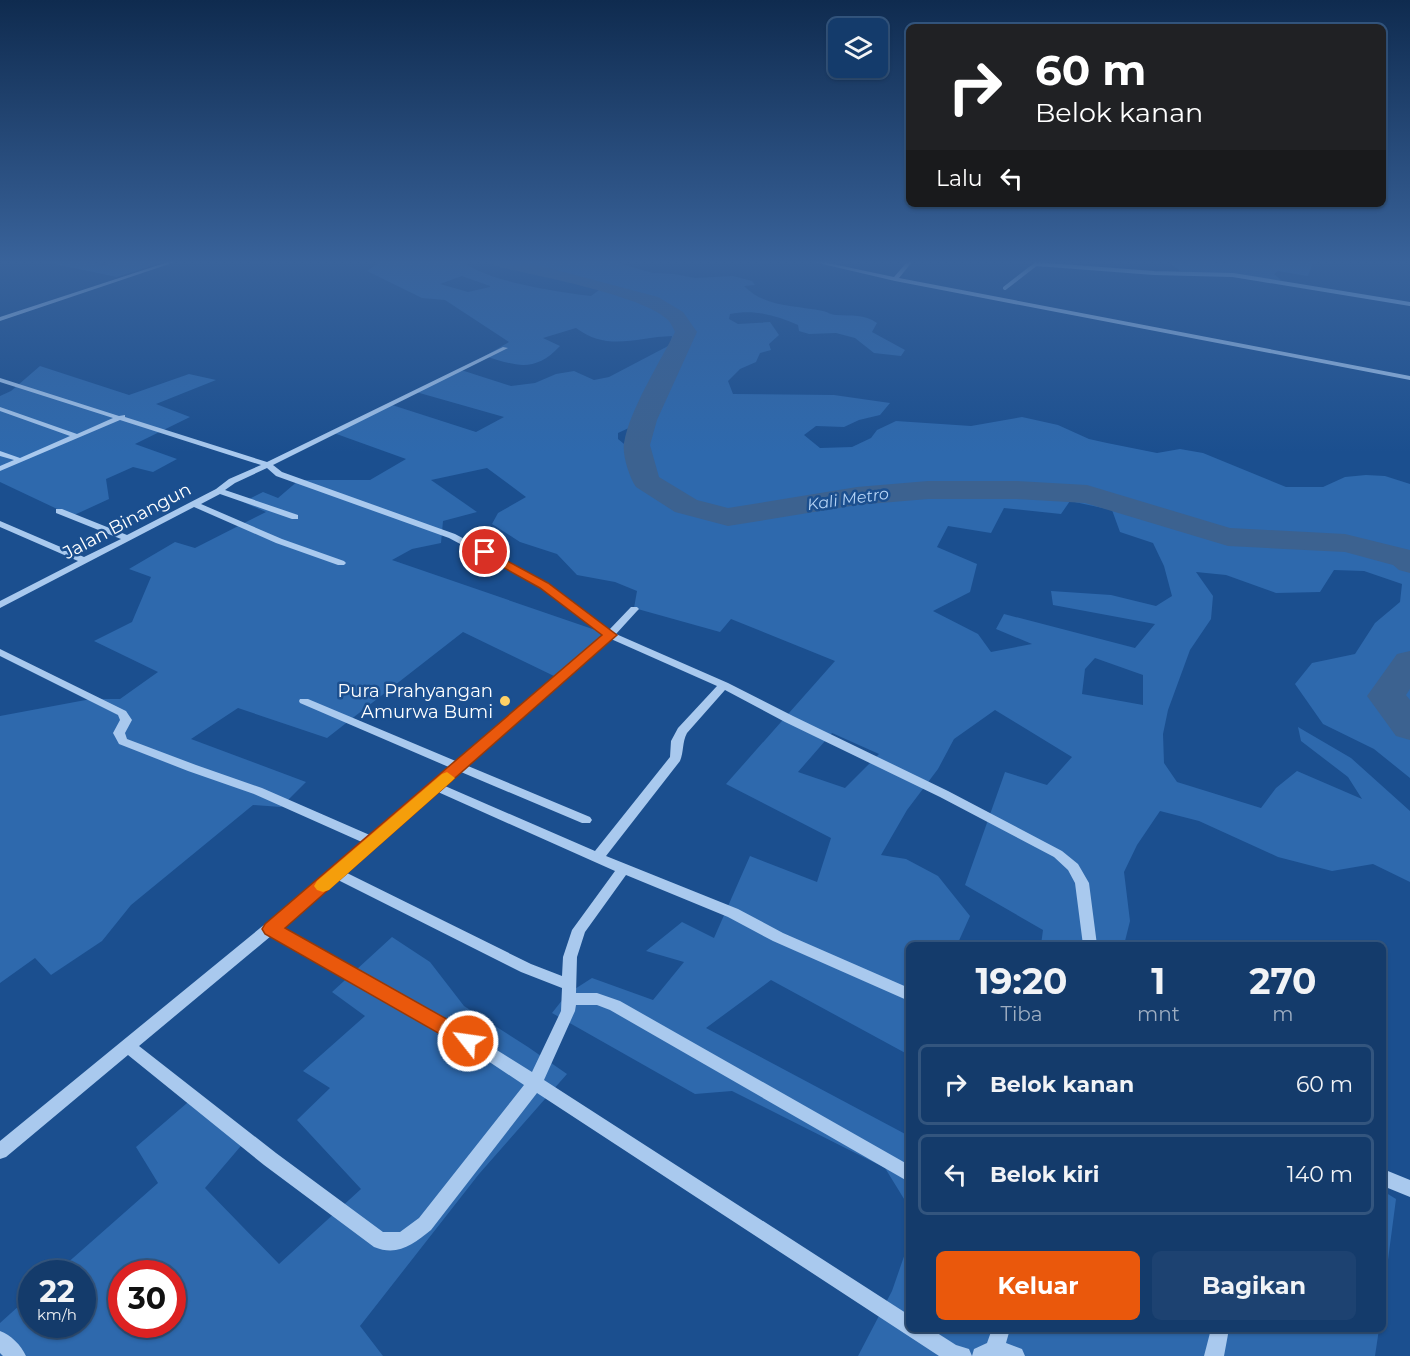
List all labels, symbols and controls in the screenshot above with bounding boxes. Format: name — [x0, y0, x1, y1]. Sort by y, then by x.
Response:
map controls — [828, 18, 888, 78]
button: layers — [828, 18, 888, 78]
text: 60 m — [1035, 44, 1146, 96]
icon: right — [936, 48, 1014, 126]
text: Belok kanan — [1035, 96, 1203, 129]
icon: left — [995, 162, 1028, 195]
text: Lalu — [936, 165, 983, 192]
street label: Jalan Binangun — [58, 478, 195, 565]
water label: Kali Metro — [806, 484, 890, 514]
pin — [459, 526, 510, 577]
icon: arrive — [468, 535, 501, 568]
place label: Pura Prahyangan Amurwa Bumi — [337, 680, 493, 723]
marker: Pura Prahyangan Amurwa Bumi — [498, 694, 512, 708]
text: 19:20 — [975, 959, 1068, 1003]
text: 1 — [1151, 959, 1165, 1003]
text: 270 — [1249, 959, 1317, 1003]
text: Tiba — [1000, 1002, 1043, 1026]
text: mnt — [1137, 1002, 1180, 1026]
text: m — [1272, 1002, 1294, 1026]
position arrow — [436, 1009, 500, 1073]
icon: right — [939, 1068, 972, 1101]
text: Belok kanan — [990, 1071, 1134, 1098]
text: 60 m — [1296, 1071, 1353, 1098]
icon: left — [939, 1158, 972, 1191]
text: Belok kiri — [990, 1161, 1099, 1188]
text: 140 m — [1287, 1161, 1353, 1188]
button: Keluar — [936, 1251, 1140, 1320]
button: Bagikan — [1152, 1251, 1356, 1320]
speed limit sign: 30 — [108, 1260, 186, 1338]
text: 22 — [39, 1273, 75, 1310]
text: km/h — [37, 1305, 77, 1324]

